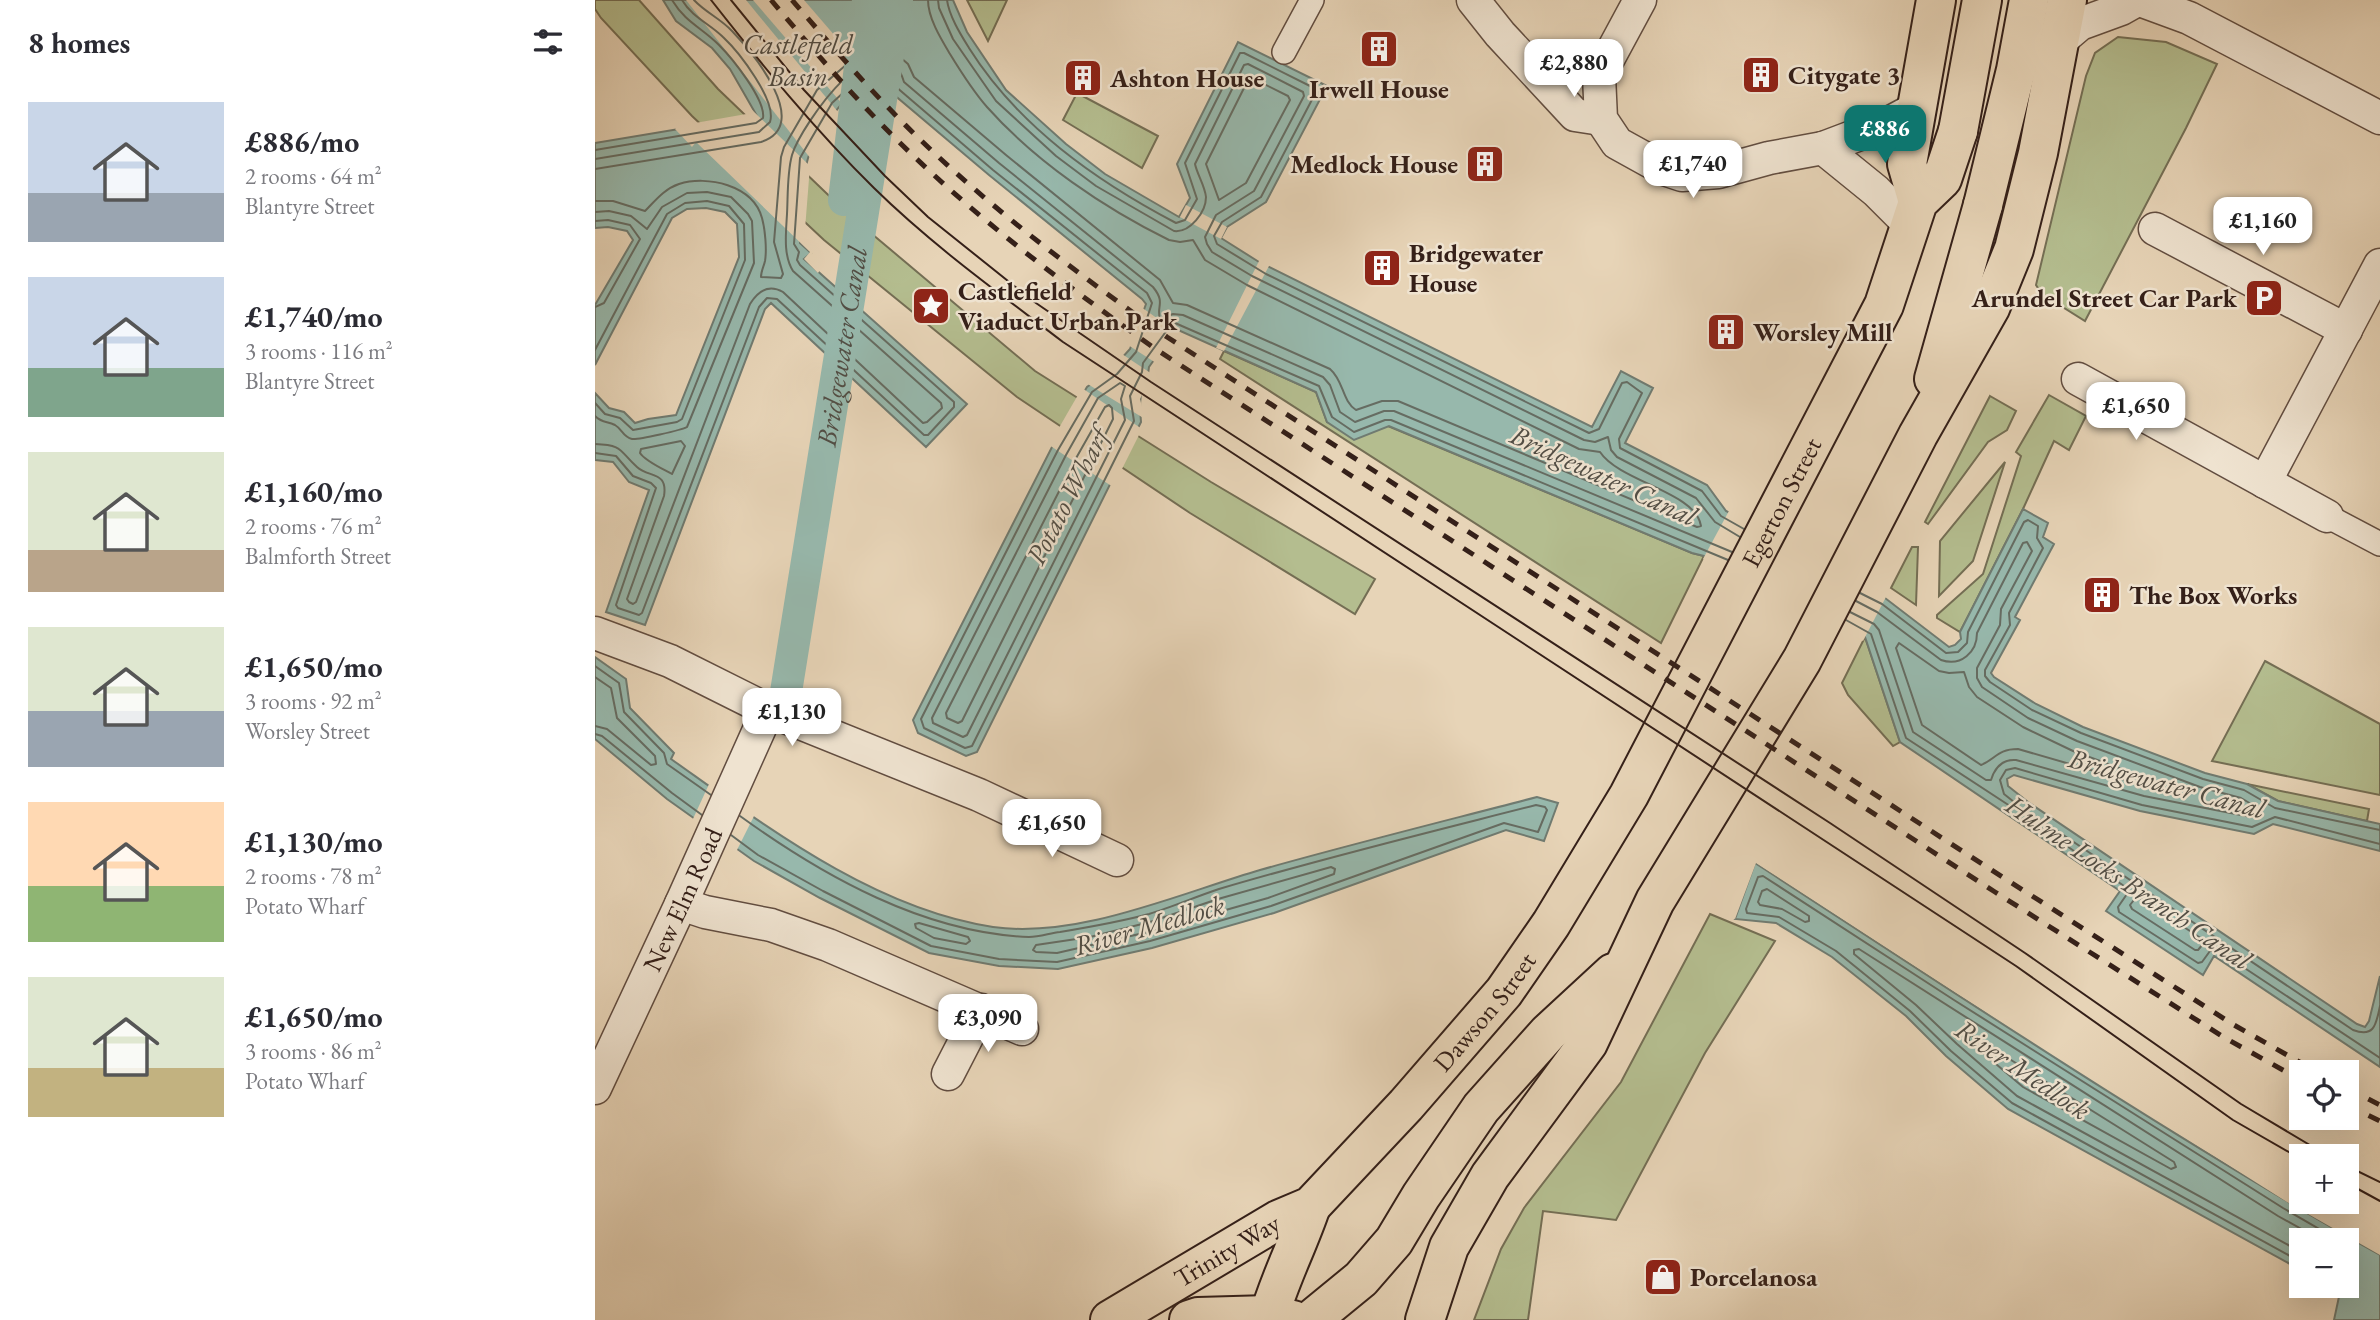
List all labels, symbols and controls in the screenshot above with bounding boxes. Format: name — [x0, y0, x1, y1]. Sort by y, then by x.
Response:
text: 8 homes — [28, 23, 130, 62]
icon: filters — [529, 23, 567, 61]
water label: Castlefield Basin — [743, 26, 854, 94]
building icon: Irwell House — [1358, 28, 1400, 70]
pin: £2,880 — [1517, 40, 1631, 99]
text: £2,880 — [1540, 47, 1608, 77]
building icon: Citygate 3 — [1740, 54, 1782, 96]
building icon: Ashton House — [1062, 57, 1104, 99]
place label: Citygate 3 — [1788, 58, 1901, 92]
place label: Ashton House — [1109, 61, 1264, 95]
place label: Irwell House — [1309, 72, 1449, 106]
pin: £886 — [1844, 106, 1926, 165]
text: £886 — [1860, 113, 1910, 143]
text: £886/mo — [245, 122, 359, 161]
icon: home — [84, 130, 168, 214]
pin: £1,740 — [1636, 140, 1750, 200]
building icon: Medlock House — [1464, 143, 1506, 185]
place label: Medlock House — [1290, 147, 1458, 181]
text: £1,740 — [1659, 148, 1727, 178]
text: 2 rooms · 64 m² — [245, 161, 382, 191]
text: Blantyre Street — [245, 191, 374, 221]
pin: £1,160 — [2206, 198, 2320, 257]
text: £1,160 — [2229, 205, 2297, 235]
place label: Bridgewater House — [1409, 236, 1543, 300]
water label: Bridgewater Canal — [808, 243, 875, 450]
building icon: Bridgewater House — [1361, 247, 1403, 289]
place label: Castlefield Viaduct Urban Park — [958, 274, 1178, 338]
parking icon: Arundel Street Car Park — [2243, 277, 2285, 319]
place label: Arundel Street Car Park — [1971, 281, 2238, 315]
place icon: Castlefield Viaduct Urban Park — [910, 285, 952, 327]
text: £1,740/mo — [245, 297, 383, 336]
icon: home — [84, 305, 168, 389]
building icon: Worsley Mill — [1705, 311, 1747, 353]
place label: Worsley Mill — [1753, 315, 1893, 349]
text: 3 rooms · 116 m² — [245, 336, 393, 366]
text: Blantyre Street — [245, 366, 374, 396]
pin: £1,650 — [2079, 382, 2193, 442]
text: £1,650 — [2102, 390, 2170, 420]
water label: Potato Wharf — [1017, 416, 1120, 571]
water label: Bridgewater Canal — [1504, 416, 1704, 534]
street label: Egerton Street — [1733, 431, 1829, 573]
text: £1,160/mo — [245, 472, 383, 511]
icon: home — [84, 480, 168, 564]
text: 2 rooms · 76 m² — [245, 511, 382, 541]
text: Balmforth Street — [245, 541, 391, 571]
building icon: The Box Works — [2081, 574, 2123, 616]
place label: The Box Works — [2129, 578, 2297, 612]
text: £1,650/mo — [245, 647, 383, 686]
icon: home — [84, 655, 168, 739]
text: 3 rooms · 92 m² — [245, 686, 382, 716]
pin: £1,130 — [735, 688, 849, 748]
text: £1,130 — [758, 696, 826, 726]
text: Worsley Street — [245, 716, 370, 746]
water label: Bridgewater Canal — [2064, 739, 2270, 827]
water label: Hulme Locks Branch Canal — [1998, 786, 2260, 978]
pin: £1,650 — [995, 800, 1109, 859]
text: £1,650 — [1018, 807, 1086, 837]
street label: New Elm Road — [635, 821, 730, 977]
text: £1,130/mo — [245, 822, 383, 861]
icon: home — [84, 830, 168, 914]
text: 2 rooms · 78 m² — [245, 861, 382, 891]
water label: River Medlock — [1069, 886, 1229, 964]
text: Potato Wharf — [245, 891, 365, 921]
street label: Dawson Street — [1426, 946, 1543, 1079]
pin: £3,090 — [931, 995, 1045, 1054]
text: £1,650/mo — [245, 997, 383, 1036]
text: £3,090 — [954, 1002, 1022, 1032]
icon: home — [84, 1005, 168, 1089]
water label: River Medlock — [1948, 1011, 2098, 1128]
text: 3 rooms · 86 m² — [245, 1036, 382, 1066]
map controls — [2289, 1060, 2359, 1298]
button: locate — [2289, 1060, 2359, 1130]
text: Potato Wharf — [245, 1066, 365, 1096]
button: + — [2289, 1144, 2359, 1214]
street label: Trinity Way — [1168, 1205, 1287, 1295]
button: − — [2289, 1228, 2359, 1298]
shop icon: Porcelanosa — [1642, 1256, 1684, 1298]
place label: Porcelanosa — [1690, 1260, 1818, 1294]

